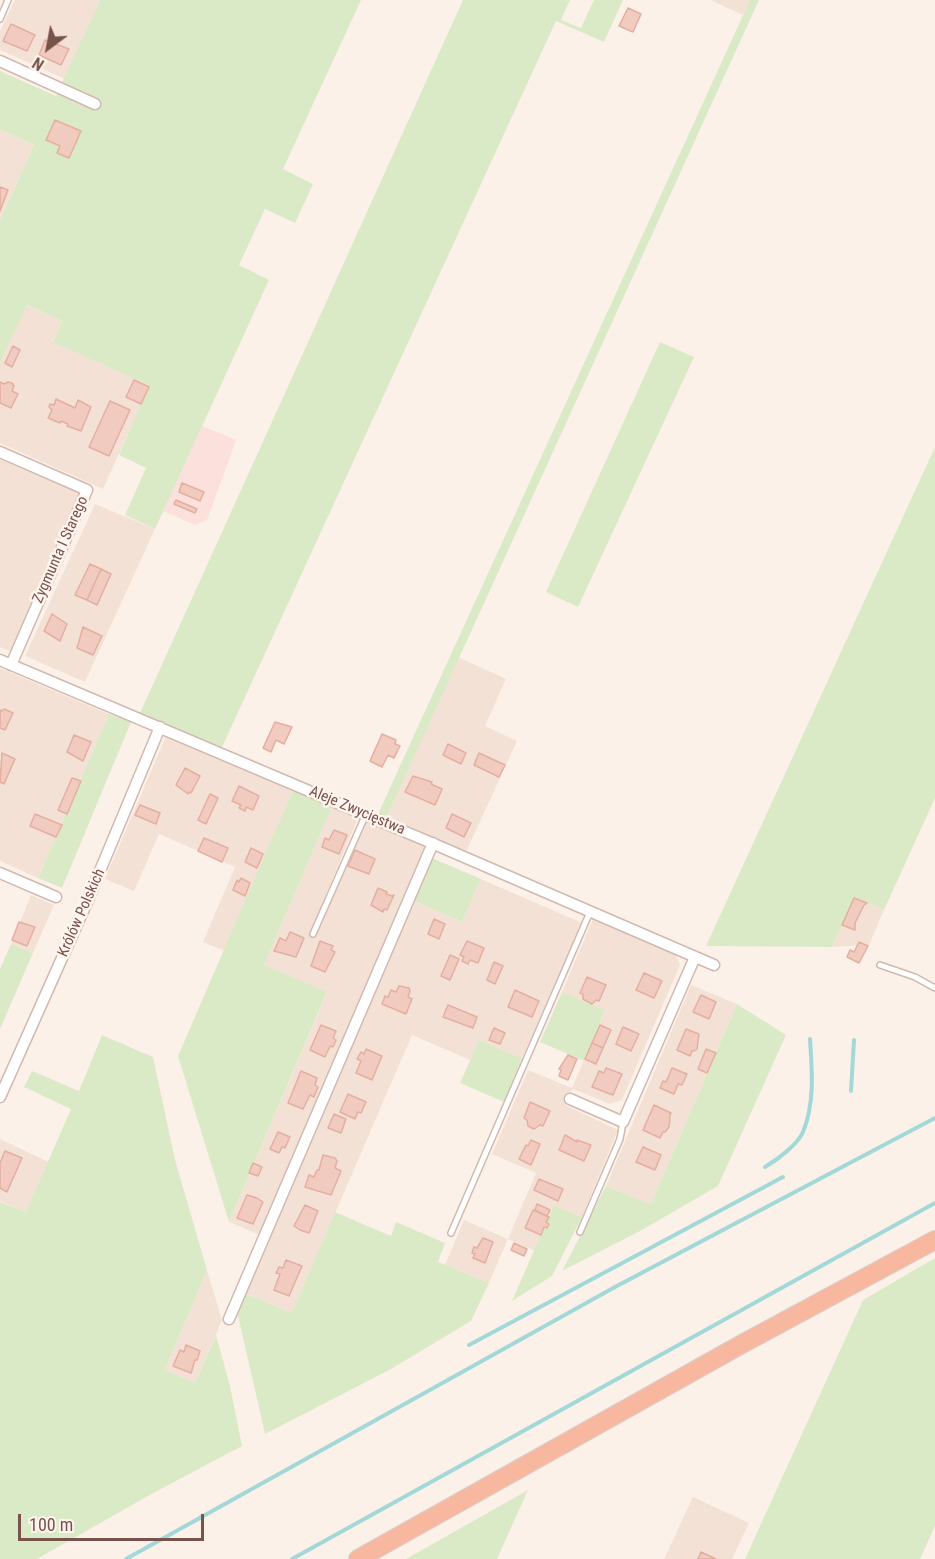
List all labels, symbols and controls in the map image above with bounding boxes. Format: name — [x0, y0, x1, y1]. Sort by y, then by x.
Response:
north arrow — [18, 18, 78, 78]
text: N — [29, 53, 47, 74]
street label: Zygmunta I Starego — [29, 494, 93, 606]
street label: Aleje Zwycięstwa — [306, 783, 408, 839]
street label: Królów Polskich — [55, 866, 109, 960]
scale bar — [21, 1502, 207, 1540]
text: 100 m — [29, 1514, 73, 1535]

